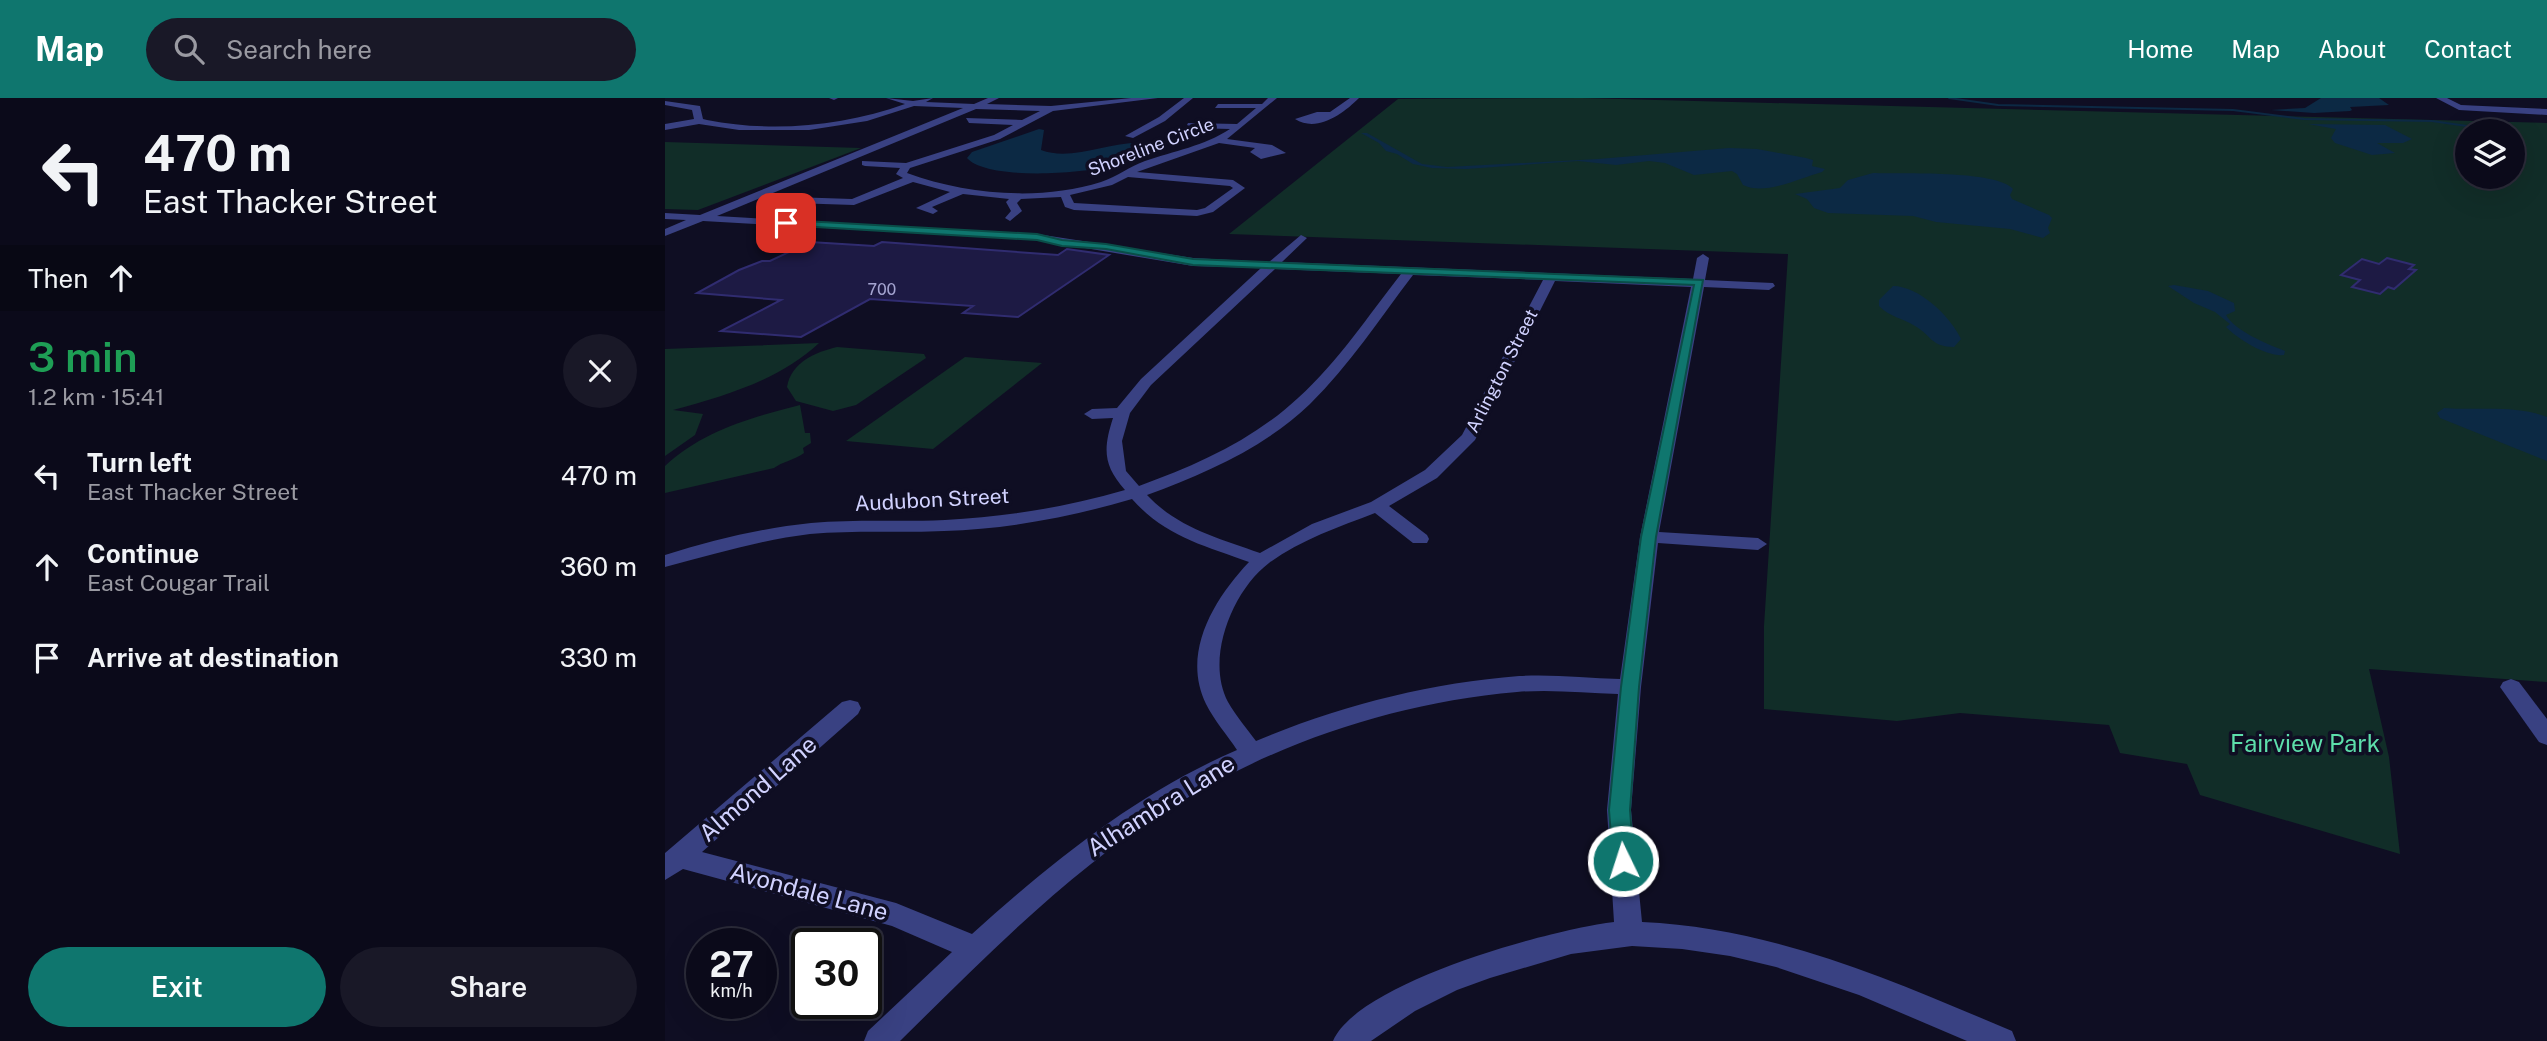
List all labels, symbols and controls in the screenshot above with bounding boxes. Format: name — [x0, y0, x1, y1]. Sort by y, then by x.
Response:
search box — [146, 18, 636, 81]
text: Map — [35, 30, 104, 68]
icon: search — [170, 30, 208, 68]
text: Search here — [226, 34, 372, 65]
text: Home — [2127, 35, 2193, 63]
text: Map — [2231, 35, 2280, 63]
text: About — [2318, 35, 2386, 63]
text: Contact — [2424, 35, 2512, 63]
street label: Shoreline Circle — [1085, 113, 1217, 180]
map controls — [2455, 119, 2525, 189]
button: layers — [2455, 119, 2525, 189]
text: 470 m — [143, 124, 292, 182]
icon: left — [28, 126, 119, 217]
text: East Thacker Street — [143, 183, 438, 220]
pin — [756, 193, 816, 253]
icon: arrive — [767, 204, 805, 242]
icon: ahead — [102, 259, 140, 297]
text: Then — [28, 263, 88, 294]
house number: 700 — [868, 280, 897, 299]
street label: Arlington Street — [1461, 306, 1542, 436]
text: 3 min — [28, 332, 138, 381]
button: close — [563, 334, 637, 408]
text: 1.2 km · 15:41 — [28, 383, 164, 410]
text: Turn left — [87, 447, 192, 478]
icon: left — [28, 457, 66, 495]
text: 470 m — [561, 460, 637, 491]
text: East Thacker Street — [87, 478, 299, 505]
street label: Audubon Street — [854, 483, 1010, 516]
text: Continue — [87, 538, 199, 569]
icon: ahead — [28, 548, 66, 586]
text: 360 m — [560, 551, 637, 582]
text: East Cougar Trail — [87, 569, 270, 596]
icon: arrive — [28, 639, 66, 677]
text: Arrive at destination — [87, 642, 339, 673]
text: 330 m — [560, 642, 637, 673]
park label: Fairview Park — [2230, 729, 2380, 757]
street label: Almond Lane — [693, 730, 822, 847]
street label: Alhambra Lane — [1082, 749, 1239, 862]
position arrow — [1586, 824, 1660, 898]
street label: Avondale Lane — [727, 856, 891, 926]
speed limit sign: 30 — [791, 928, 882, 1019]
text: 27 — [709, 944, 754, 985]
button: Exit — [28, 947, 326, 1027]
button: Share — [340, 947, 637, 1027]
text: km/h — [710, 980, 753, 1001]

